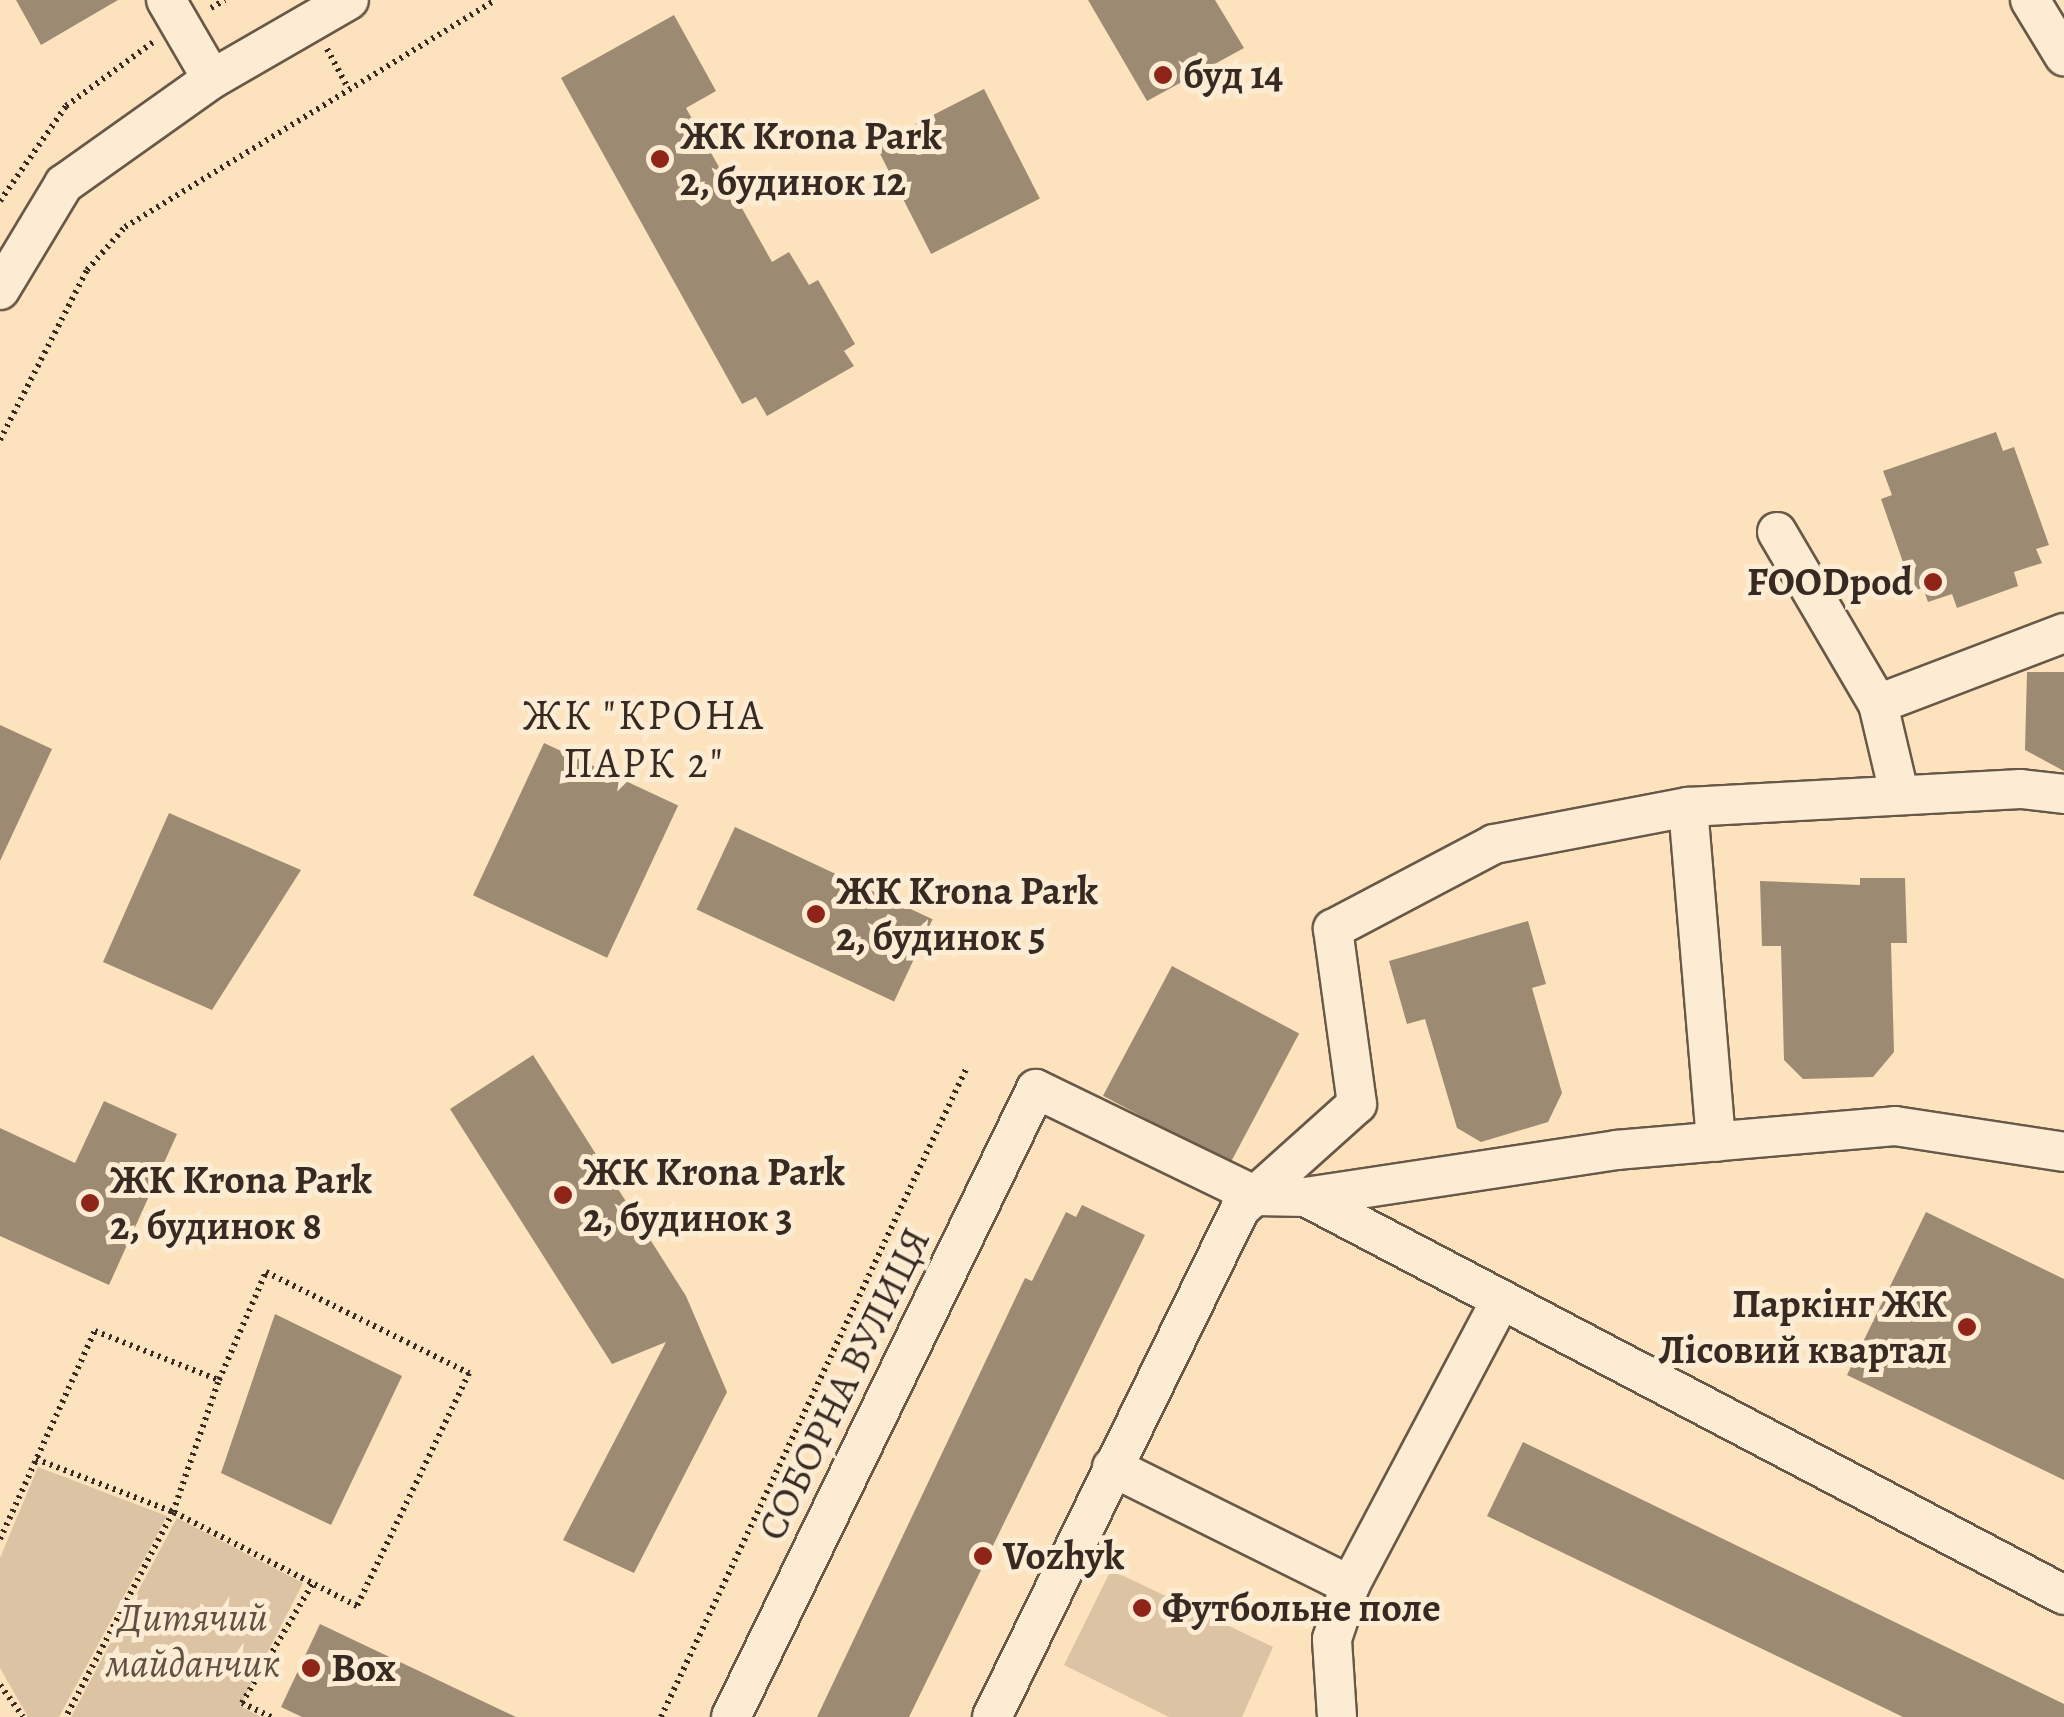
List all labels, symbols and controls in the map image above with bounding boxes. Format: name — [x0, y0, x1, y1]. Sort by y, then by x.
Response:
place label: буд 14 — [1183, 51, 1283, 99]
marker: буд 14 — [1152, 64, 1174, 86]
place label: ЖК Krona Park 2, будинок 12 — [680, 112, 942, 206]
marker: ЖК Krona Park 2, будинок 12 — [649, 148, 671, 170]
place label: FOODpod — [1747, 558, 1913, 606]
marker: FOODpod — [1922, 571, 1944, 593]
district label: ЖК "КРОНА ПАРК 2" — [522, 690, 766, 788]
place label: ЖК Krona Park 2, будинок 5 — [836, 867, 1098, 961]
marker: ЖК Krona Park 2, будинок 5 — [805, 903, 827, 925]
place label: ЖК Krona Park 2, будинок 3 — [583, 1148, 845, 1242]
place label: ЖК Krona Park 2, будинок 8 — [110, 1156, 372, 1250]
marker: ЖК Krona Park 2, будинок 3 — [552, 1184, 574, 1206]
marker: ЖК Krona Park 2, будинок 8 — [79, 1192, 101, 1214]
street label: СОБОРНА ВУЛИЦЯ — [748, 1220, 940, 1548]
place label: Паркінг ЖК Лісовий квартал — [1658, 1280, 1947, 1374]
marker: Паркінг ЖК Лісовий квартал — [1956, 1316, 1978, 1338]
place label: Vozhyk — [1003, 1532, 1125, 1580]
marker: Vozhyk — [972, 1545, 994, 1567]
place label: Футбольне поле — [1162, 1584, 1441, 1632]
park label: Дитячий майданчик — [106, 1594, 280, 1688]
marker: Футбольне поле — [1131, 1597, 1153, 1619]
place label: Box — [331, 1644, 396, 1692]
marker: Box — [300, 1657, 322, 1679]

